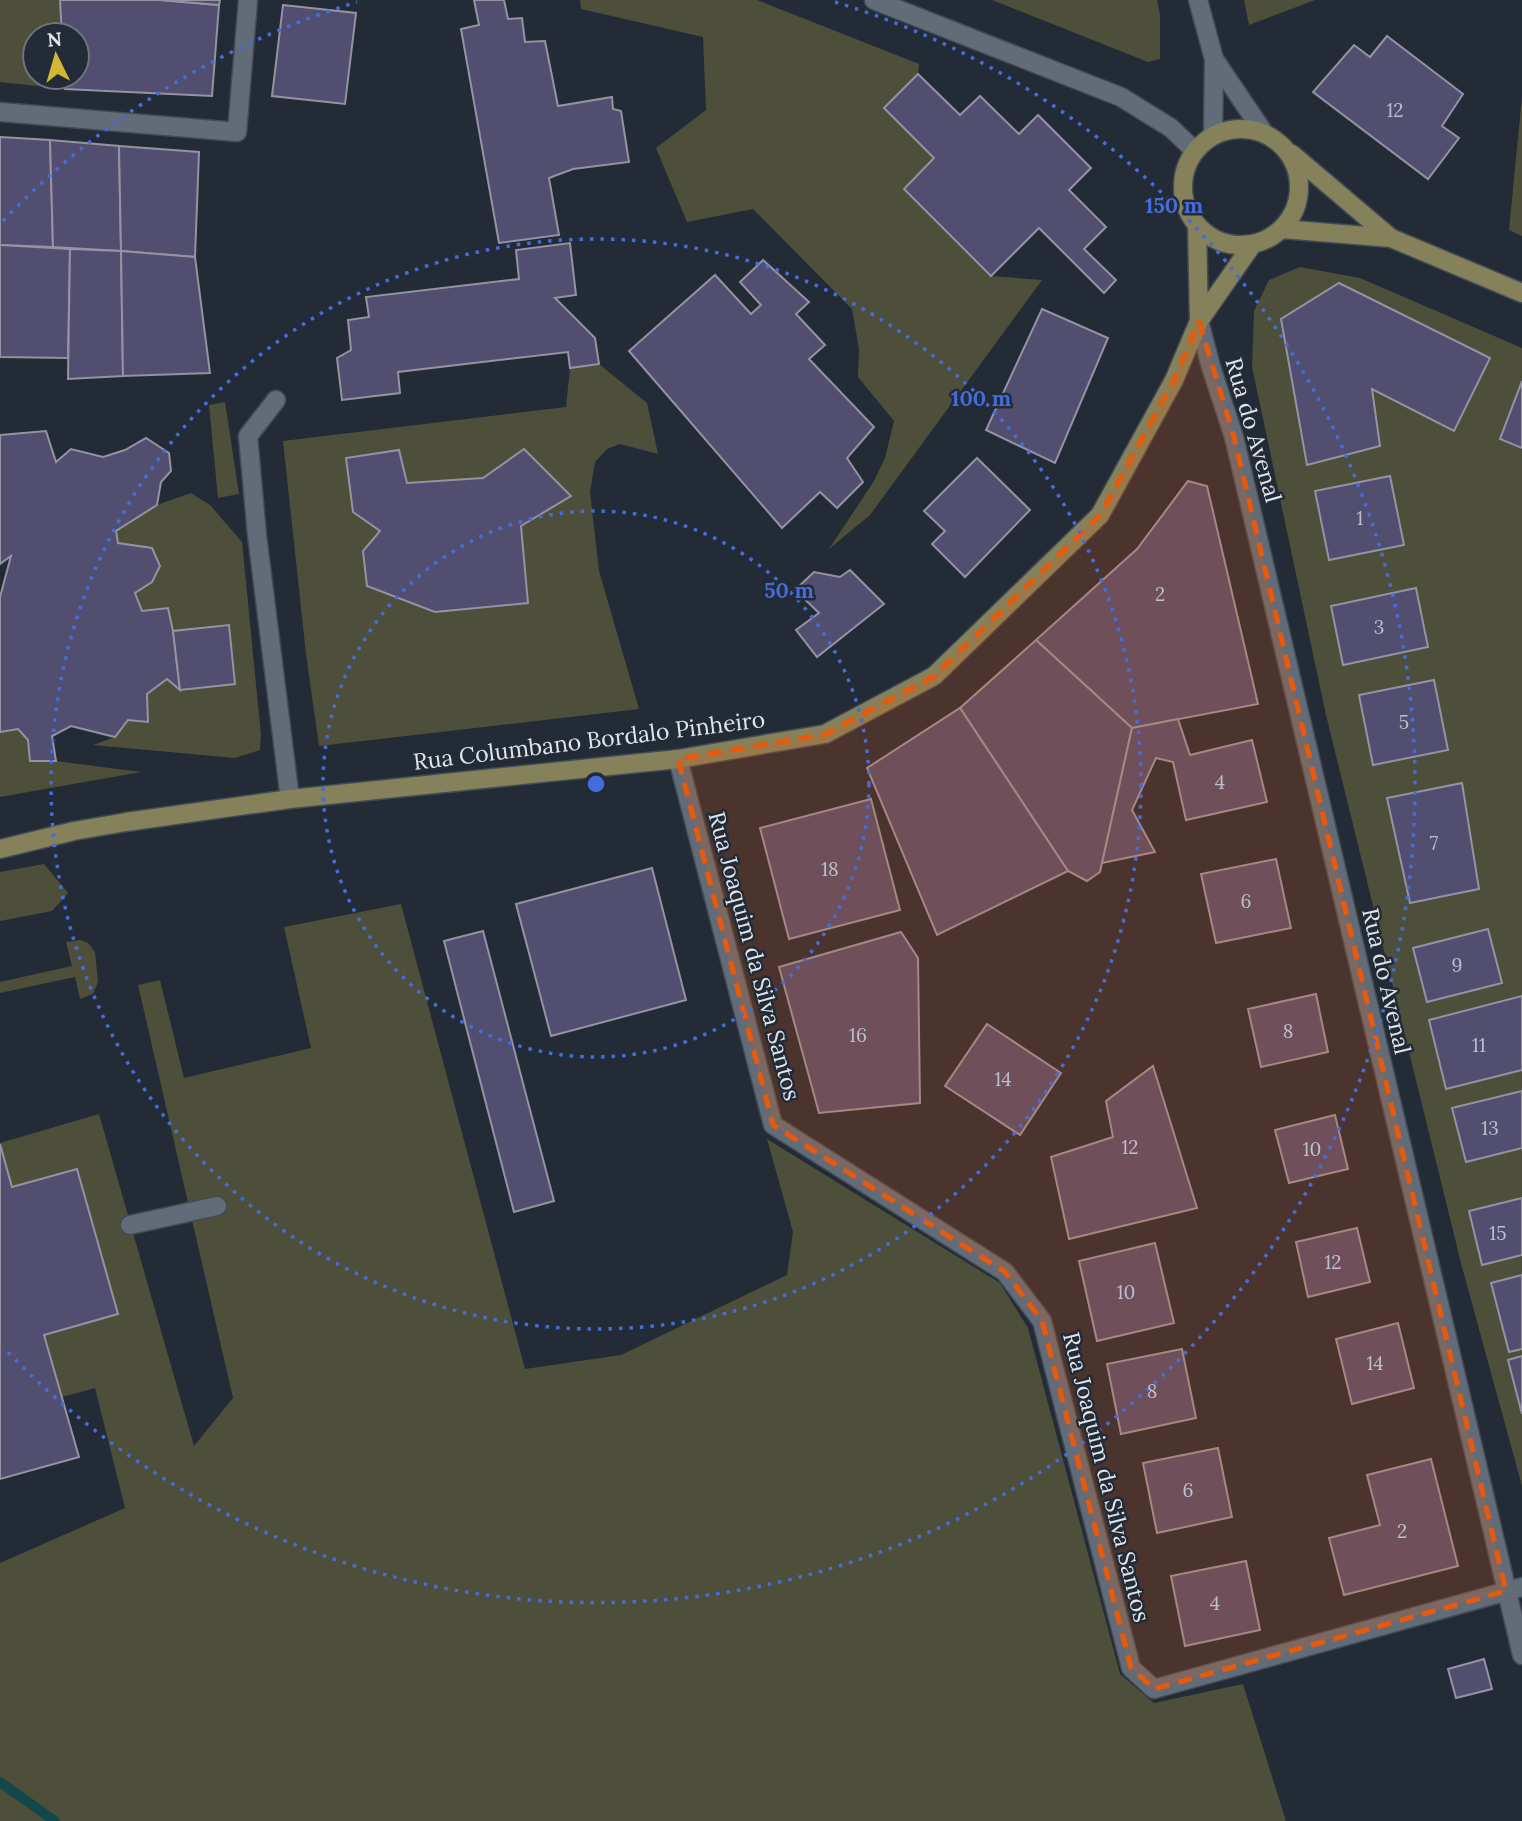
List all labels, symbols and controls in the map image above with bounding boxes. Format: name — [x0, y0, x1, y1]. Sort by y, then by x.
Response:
north arrow — [21, 21, 91, 91]
text: N — [46, 26, 63, 52]
house number: 12 — [1386, 98, 1404, 122]
text: 150 m — [1145, 192, 1203, 219]
street label: Rua do Avenal — [1219, 354, 1289, 506]
text: 100 m — [951, 385, 1011, 412]
house number: 1 — [1357, 506, 1364, 530]
text: 50 m — [764, 577, 814, 604]
house number: 2 — [1155, 582, 1165, 606]
house number: 3 — [1374, 615, 1384, 639]
street label: Rua Columbano Bordalo Pinheiro — [411, 704, 767, 776]
house number: 5 — [1399, 710, 1409, 734]
house number: 4 — [1215, 770, 1225, 794]
centre of rings — [584, 772, 608, 796]
street label: Rua Joaquim da Silva Santos — [702, 808, 808, 1104]
house number: 7 — [1430, 831, 1439, 855]
house number: 18 — [821, 857, 839, 881]
house number: 6 — [1241, 889, 1252, 913]
street label: Rua do Avenal — [1356, 905, 1418, 1057]
house number: 9 — [1452, 953, 1462, 977]
house number: 8 — [1283, 1019, 1293, 1043]
house number: 16 — [849, 1023, 867, 1047]
house number: 11 — [1472, 1033, 1486, 1057]
house number: 14 — [994, 1067, 1012, 1091]
house number: 13 — [1481, 1116, 1499, 1140]
house number: 12 — [1121, 1135, 1139, 1159]
house number: 10 — [1303, 1137, 1321, 1161]
house number: 15 — [1489, 1221, 1507, 1245]
house number: 12 — [1324, 1250, 1342, 1274]
house number: 10 — [1117, 1280, 1135, 1304]
street label: Rua Joaquim da Silva Santos — [1057, 1329, 1157, 1625]
house number: 14 — [1366, 1351, 1384, 1375]
house number: 8 — [1147, 1379, 1157, 1403]
house number: 6 — [1183, 1478, 1194, 1502]
house number: 2 — [1397, 1519, 1407, 1543]
house number: 4 — [1210, 1591, 1220, 1615]

